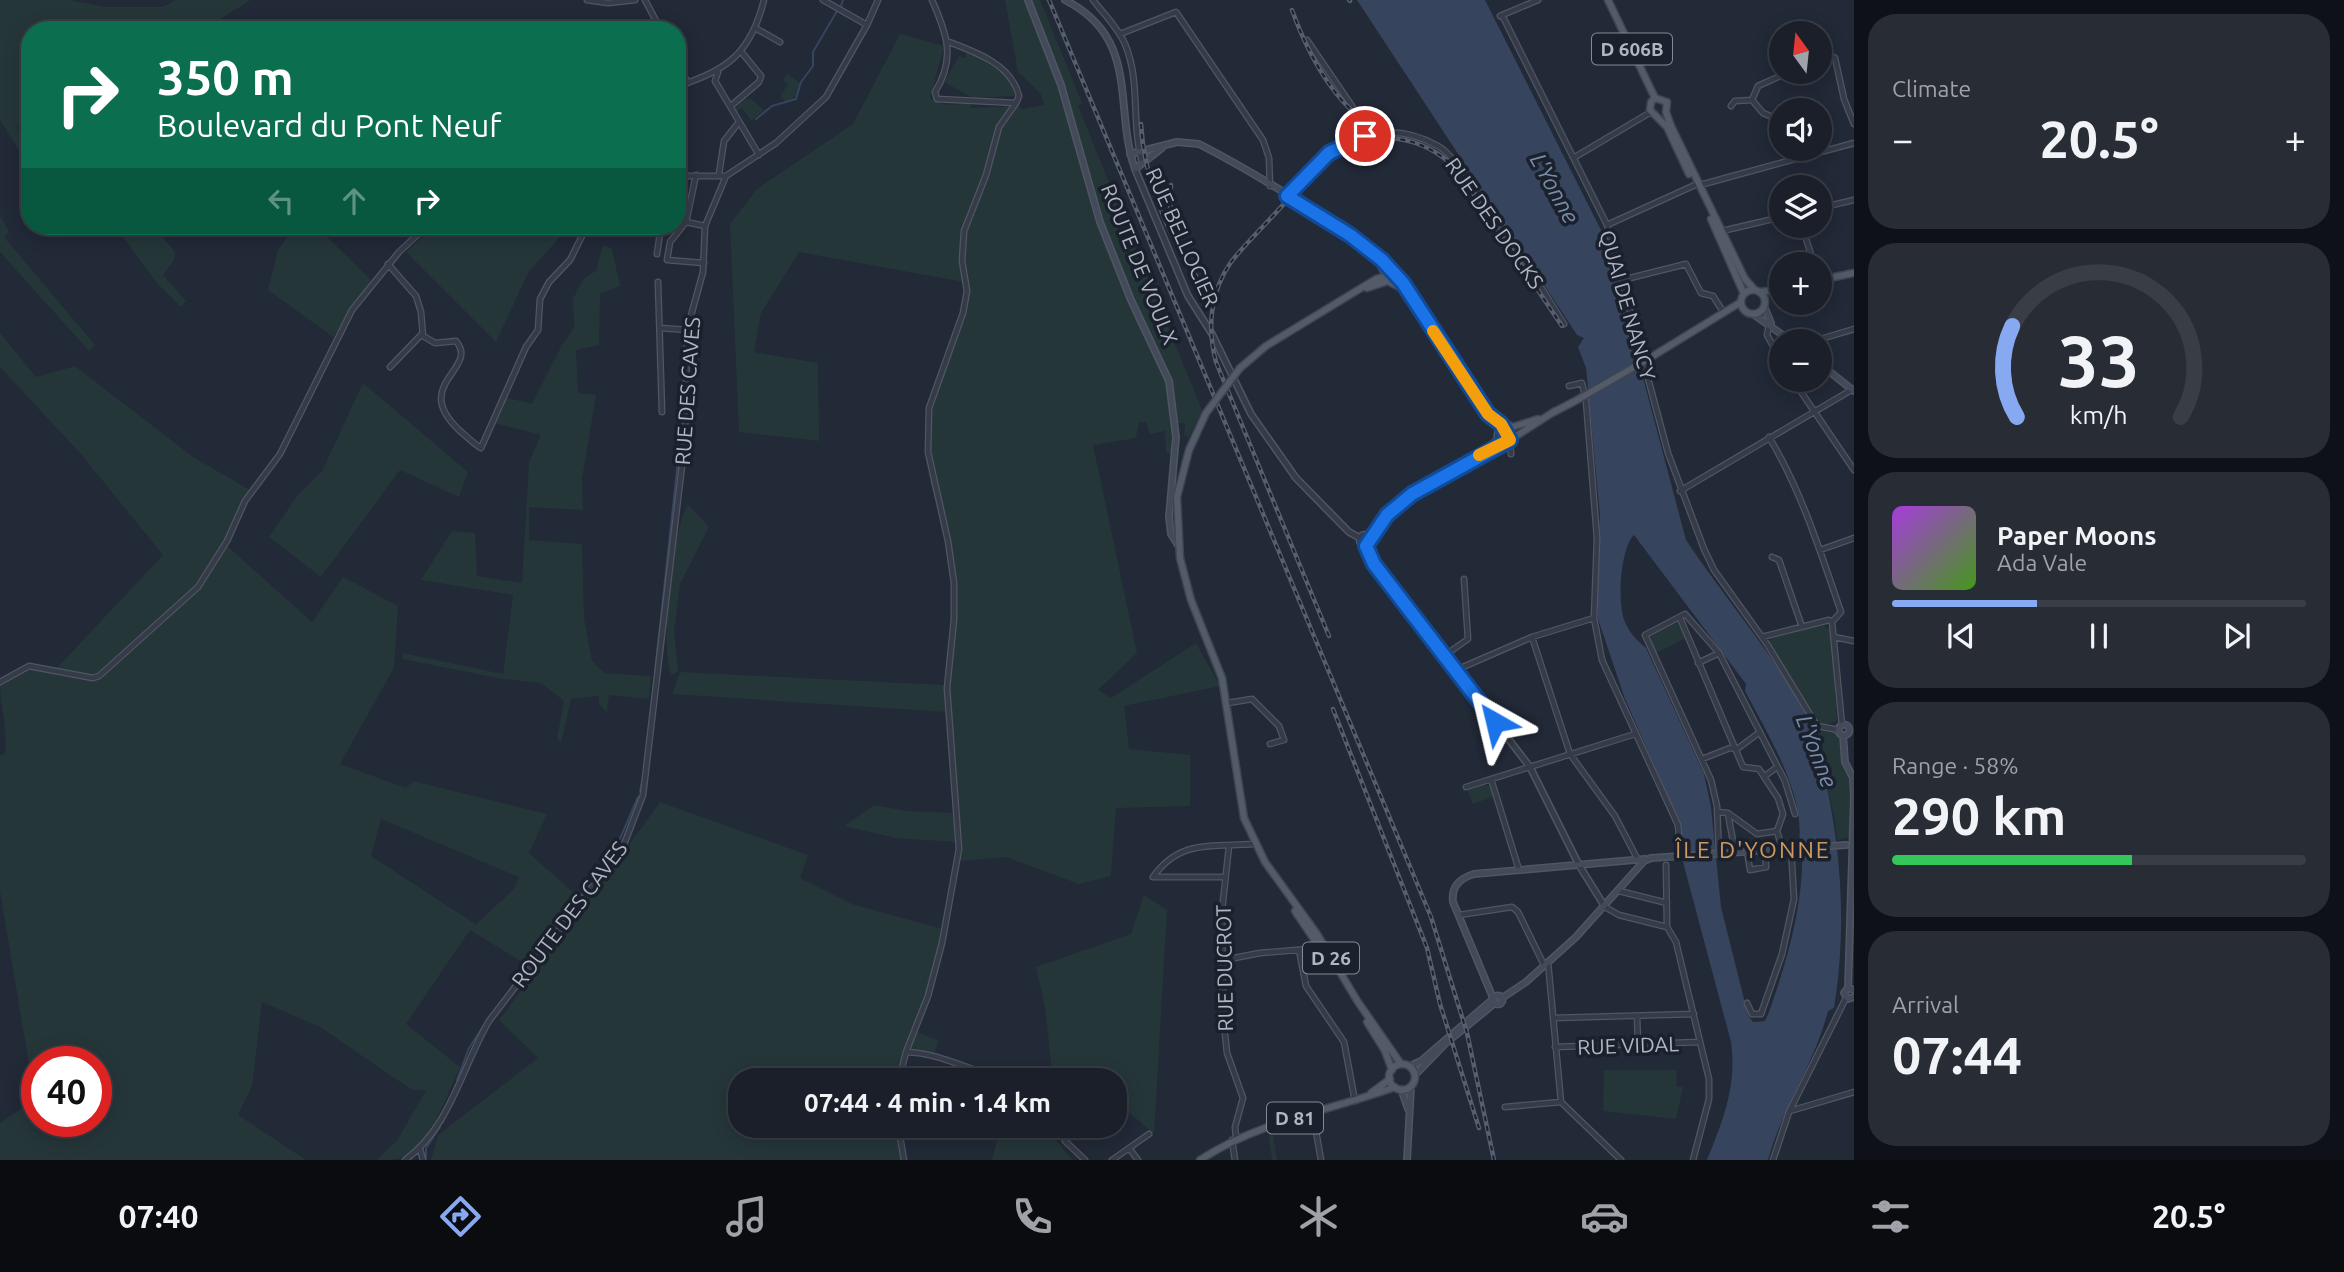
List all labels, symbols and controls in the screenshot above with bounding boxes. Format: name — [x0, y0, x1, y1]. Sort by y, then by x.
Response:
north arrow — [1769, 21, 1832, 84]
map controls — [1769, 21, 1832, 392]
road number: D 606B — [1592, 34, 1672, 64]
icon: right — [42, 49, 133, 140]
text: 350 m — [157, 49, 294, 104]
text: Climate — [1892, 76, 1971, 101]
button: sound — [1769, 98, 1832, 161]
pin — [1335, 106, 1395, 166]
text: Boulevard du Pont Neuf — [157, 107, 502, 143]
text: 20.5° — [2039, 110, 2159, 168]
icon: arrive — [1346, 117, 1384, 155]
text: − — [1892, 118, 1913, 160]
text: + — [2285, 118, 2306, 160]
water label: L'Yonne — [1526, 149, 1584, 228]
street label: RUE DES DOCKS — [1441, 153, 1549, 293]
street label: RUE BELLOCIER — [1142, 164, 1224, 310]
button: layers — [1769, 175, 1832, 238]
street label: ROUTE DE VOULX — [1097, 180, 1183, 348]
icon: left — [262, 182, 300, 220]
icon: ahead — [335, 182, 373, 220]
icon: right — [408, 182, 446, 220]
street label: QUAI DE NANCY — [1595, 227, 1661, 383]
button: + — [1769, 252, 1832, 315]
street label: RUE DES CAVES — [670, 316, 704, 466]
text: 33 — [2058, 319, 2140, 401]
button: − — [1769, 329, 1832, 392]
text: km/h — [2070, 401, 2128, 429]
text: Paper Moons — [1997, 521, 2156, 550]
text: Ada Vale — [1997, 550, 2087, 575]
icon: previous — [1942, 617, 1980, 655]
icon: pause — [2080, 617, 2118, 655]
icon: next — [2218, 617, 2256, 655]
position arrow — [1458, 685, 1532, 759]
water label: L'Yonne — [1792, 711, 1842, 791]
text: Range · 58% — [1892, 753, 2019, 778]
text: 290 km — [1892, 787, 2066, 845]
street label: ROUTE DES CAVES — [506, 836, 632, 992]
district label: ÎLE D'YONNE — [1674, 836, 1831, 862]
street label: RUE DUCROT — [1211, 904, 1237, 1032]
road number: D 26 — [1303, 942, 1359, 974]
text: Arrival — [1892, 992, 1959, 1017]
text: 07:44 — [1892, 1026, 2022, 1084]
street label: RUE VIDAL — [1577, 1031, 1680, 1059]
speed limit sign: 40 — [21, 1046, 112, 1137]
text: 07:44 · 4 min · 1.4 km — [804, 1088, 1051, 1117]
road number: D 81 — [1267, 1102, 1323, 1134]
icon: directions — [436, 1192, 485, 1241]
icon: music — [722, 1192, 771, 1241]
icon: phone — [1008, 1192, 1057, 1241]
icon: climate — [1294, 1192, 1343, 1241]
icon: car — [1580, 1192, 1629, 1241]
icon: filters — [1866, 1192, 1915, 1241]
text: 07:40 — [119, 1198, 199, 1234]
text: 20.5° — [2152, 1198, 2225, 1234]

